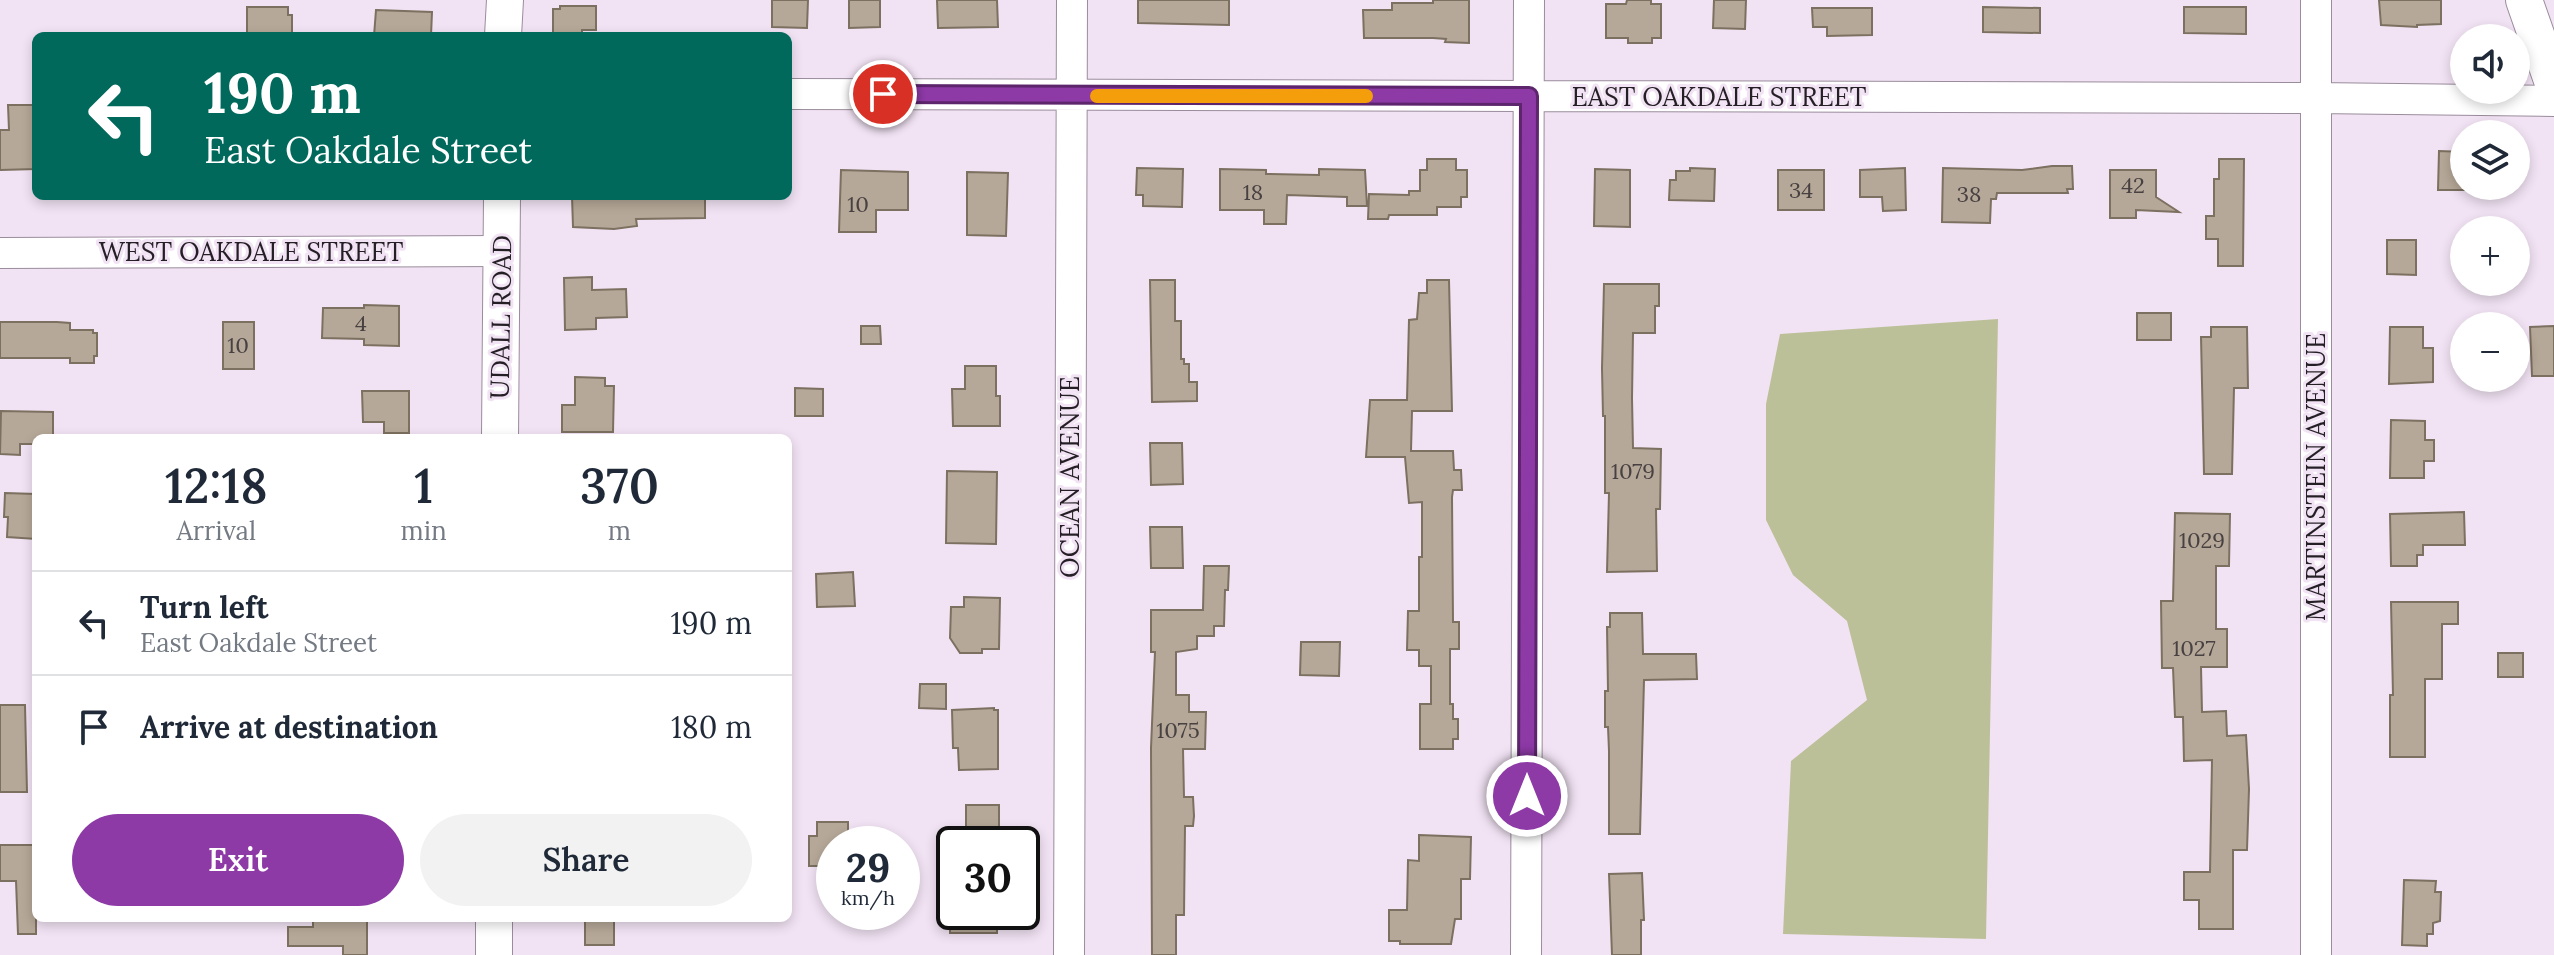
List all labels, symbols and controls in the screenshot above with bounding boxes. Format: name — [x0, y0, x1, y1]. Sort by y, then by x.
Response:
map controls — [2450, 24, 2530, 392]
button: sound — [2450, 24, 2530, 104]
text: 190 m — [204, 57, 361, 128]
pin — [849, 60, 917, 128]
icon: left — [72, 64, 176, 168]
icon: arrive — [861, 72, 905, 116]
street label: EAST OAKDALE STREET — [1572, 80, 1867, 113]
button: layers — [2450, 120, 2530, 200]
text: East Oakdale Street — [204, 127, 532, 173]
house number: 42 — [2121, 171, 2145, 199]
house number: 34 — [1789, 176, 1813, 204]
house number: 18 — [1243, 178, 1263, 206]
house number: 38 — [1957, 180, 1981, 208]
house number: 10 — [847, 190, 869, 218]
button: + — [2450, 216, 2530, 296]
street label: WEST OAKDALE STREET — [99, 235, 404, 268]
street label: UDALL ROAD — [483, 235, 518, 399]
house number: 4 — [355, 309, 367, 337]
button: − — [2450, 312, 2530, 392]
house number: 10 — [227, 331, 249, 359]
street label: MARTINSTEIN AVENUE — [2299, 333, 2332, 621]
street label: OCEAN AVENUE — [1053, 376, 1086, 578]
text: 12:18 — [165, 455, 268, 516]
text: 1 — [414, 455, 433, 516]
text: 370 — [580, 455, 659, 516]
house number: 1079 — [1611, 457, 1655, 485]
text: Arrival — [177, 514, 256, 547]
text: min — [401, 514, 447, 547]
text: m — [608, 514, 631, 547]
house number: 1029 — [2179, 526, 2225, 554]
text: Turn left — [140, 588, 268, 626]
icon: left — [72, 601, 116, 645]
text: 190 m — [670, 604, 752, 642]
text: East Oakdale Street — [140, 626, 377, 659]
house number: 1027 — [2172, 634, 2216, 662]
icon: arrive — [72, 705, 116, 749]
text: Arrive at destination — [140, 708, 438, 746]
text: 180 m — [671, 708, 752, 746]
house number: 1075 — [1156, 716, 1200, 744]
position arrow — [1485, 754, 1569, 838]
button: Exit — [72, 814, 404, 906]
button: Share — [420, 814, 752, 906]
speed limit sign: 30 — [936, 826, 1040, 930]
text: 29 — [846, 842, 890, 893]
text: km/h — [841, 885, 895, 910]

